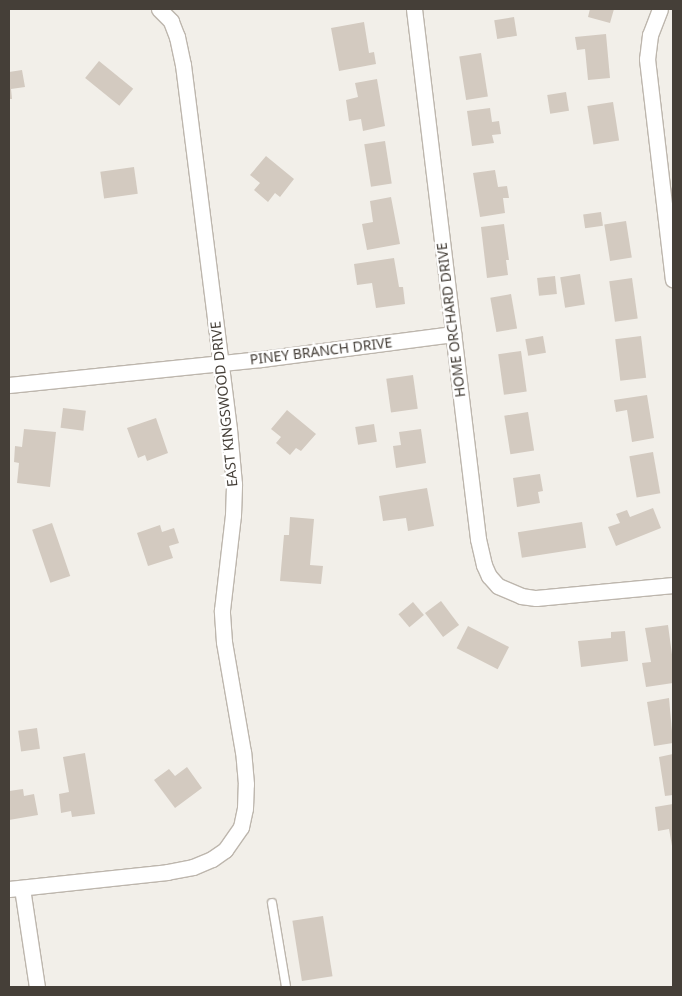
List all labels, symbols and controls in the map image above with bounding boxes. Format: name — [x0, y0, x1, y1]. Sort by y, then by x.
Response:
street label: HOME ORCHARD DRIVE — [433, 242, 469, 398]
street label: EAST KINGSWOOD DRIVE — [207, 320, 241, 488]
street label: PINEY BRANCH DRIVE — [249, 334, 393, 368]

